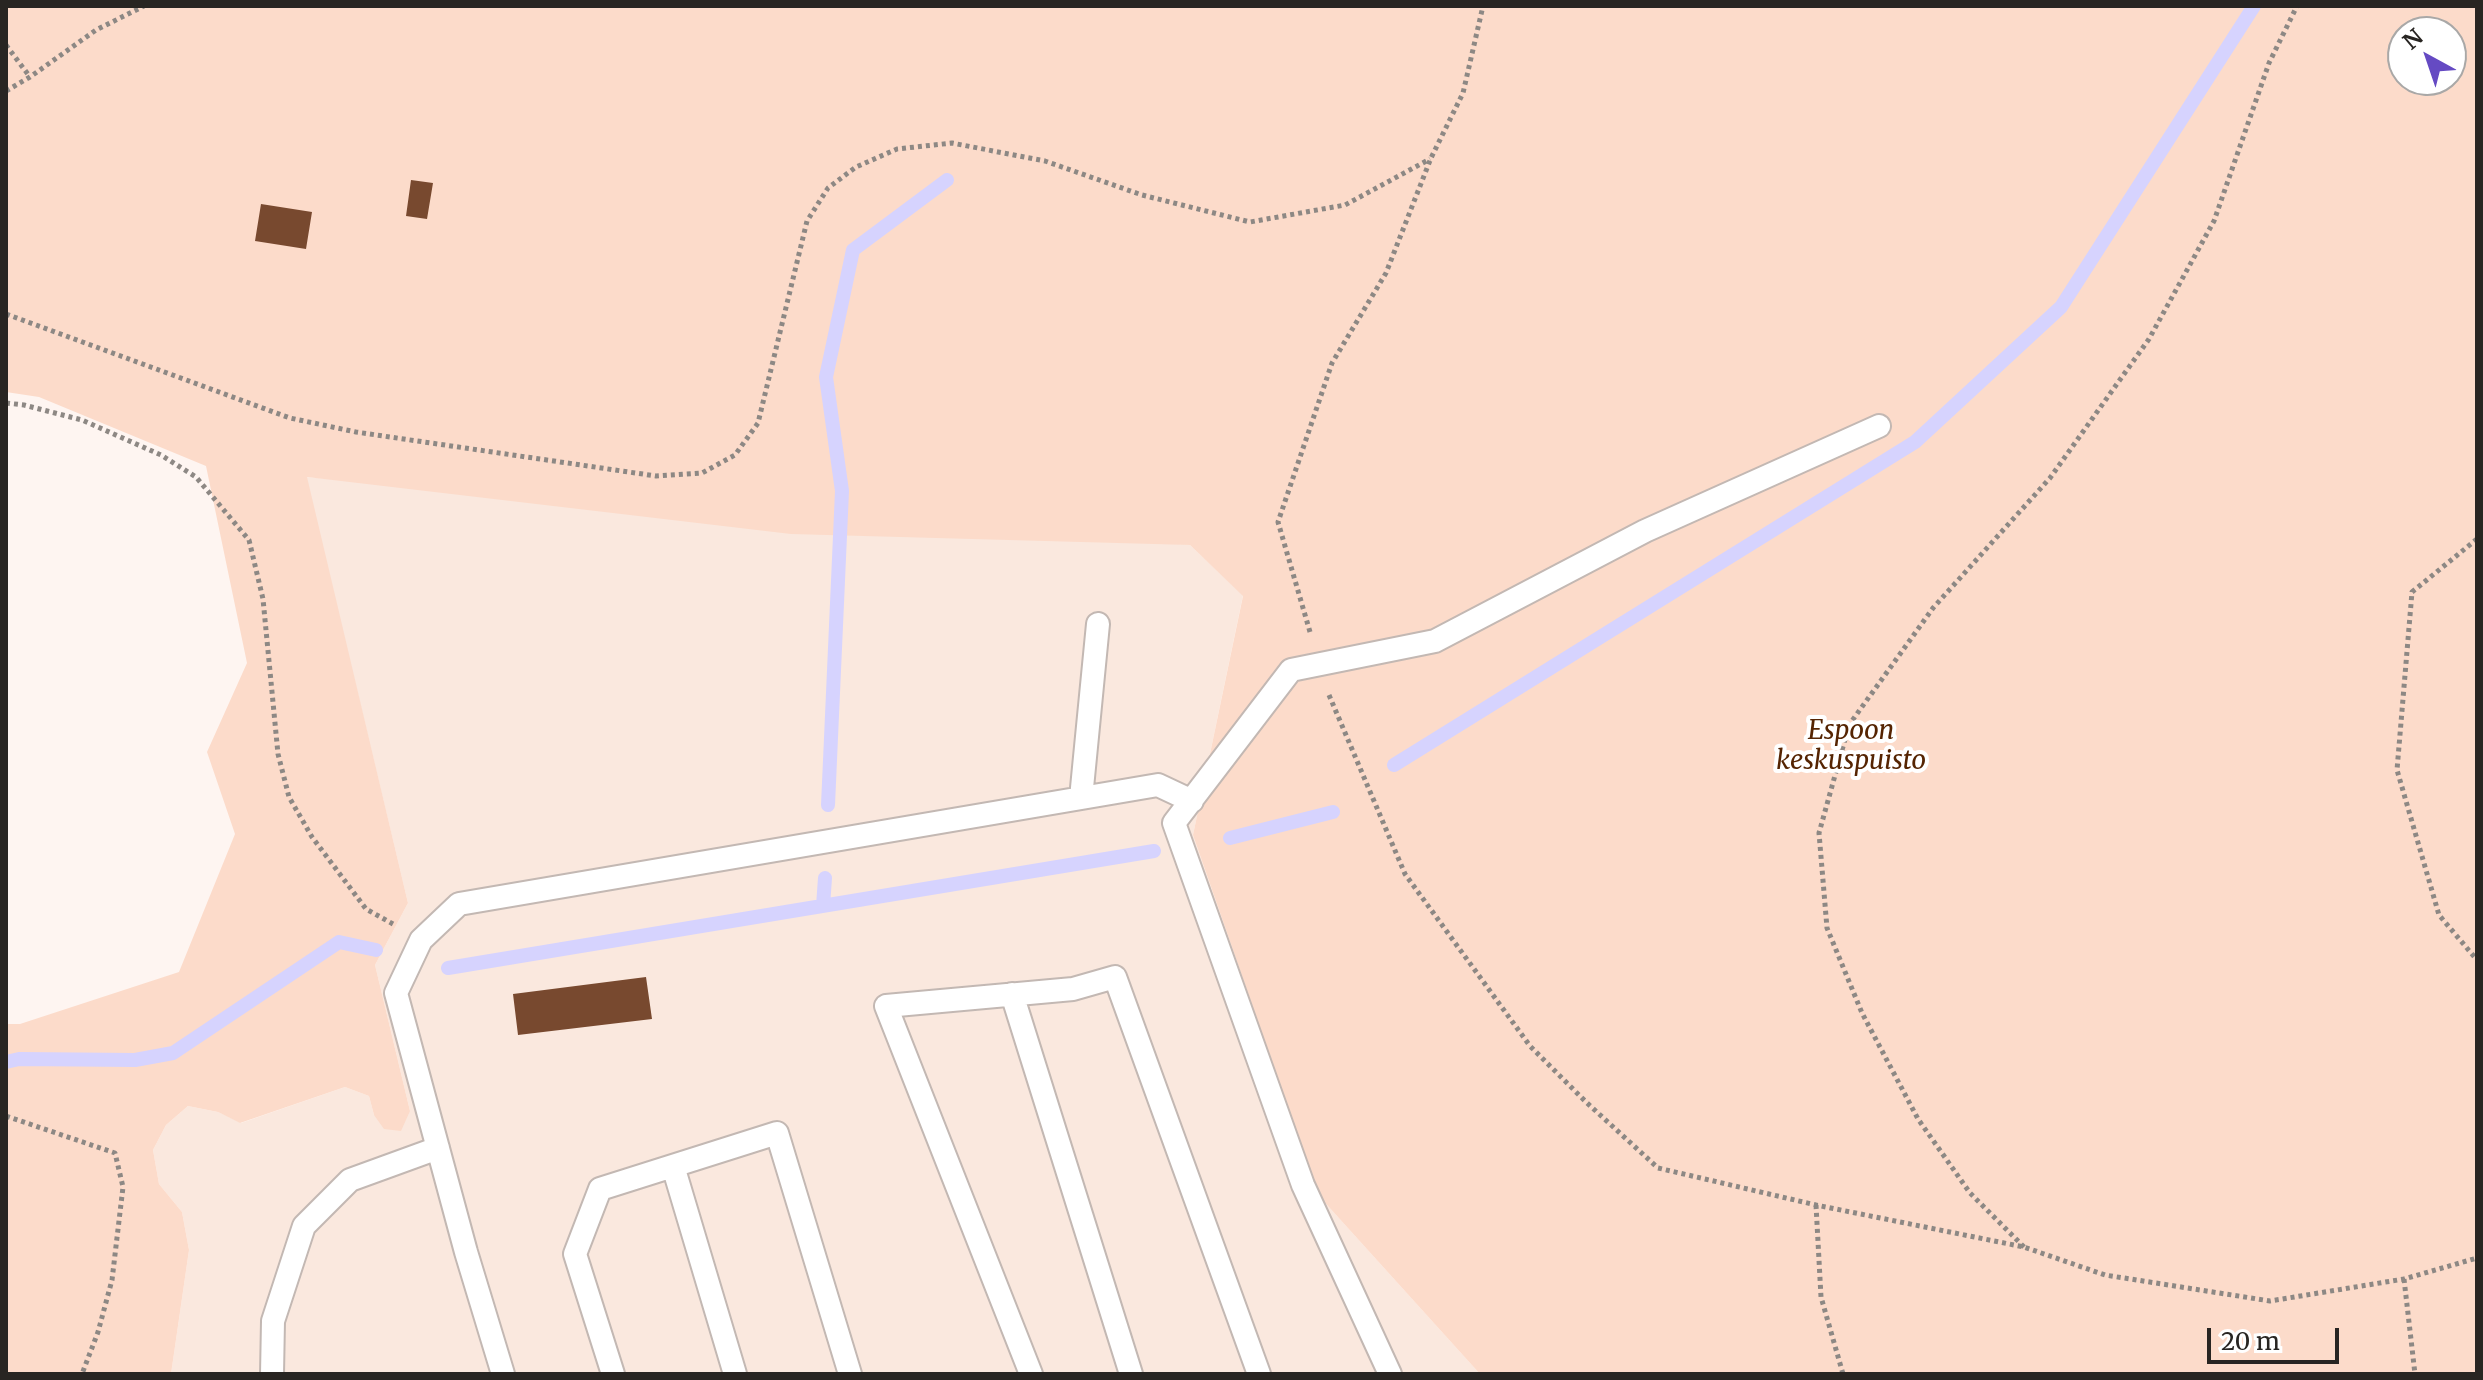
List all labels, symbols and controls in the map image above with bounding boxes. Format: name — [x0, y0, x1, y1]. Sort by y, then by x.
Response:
north arrow — [2387, 16, 2467, 96]
text: N — [2397, 23, 2429, 55]
park label: Espoon keskuspuisto — [1776, 716, 1926, 778]
scale bar — [2211, 1312, 2343, 1362]
text: 20 m — [2221, 1326, 2280, 1357]

